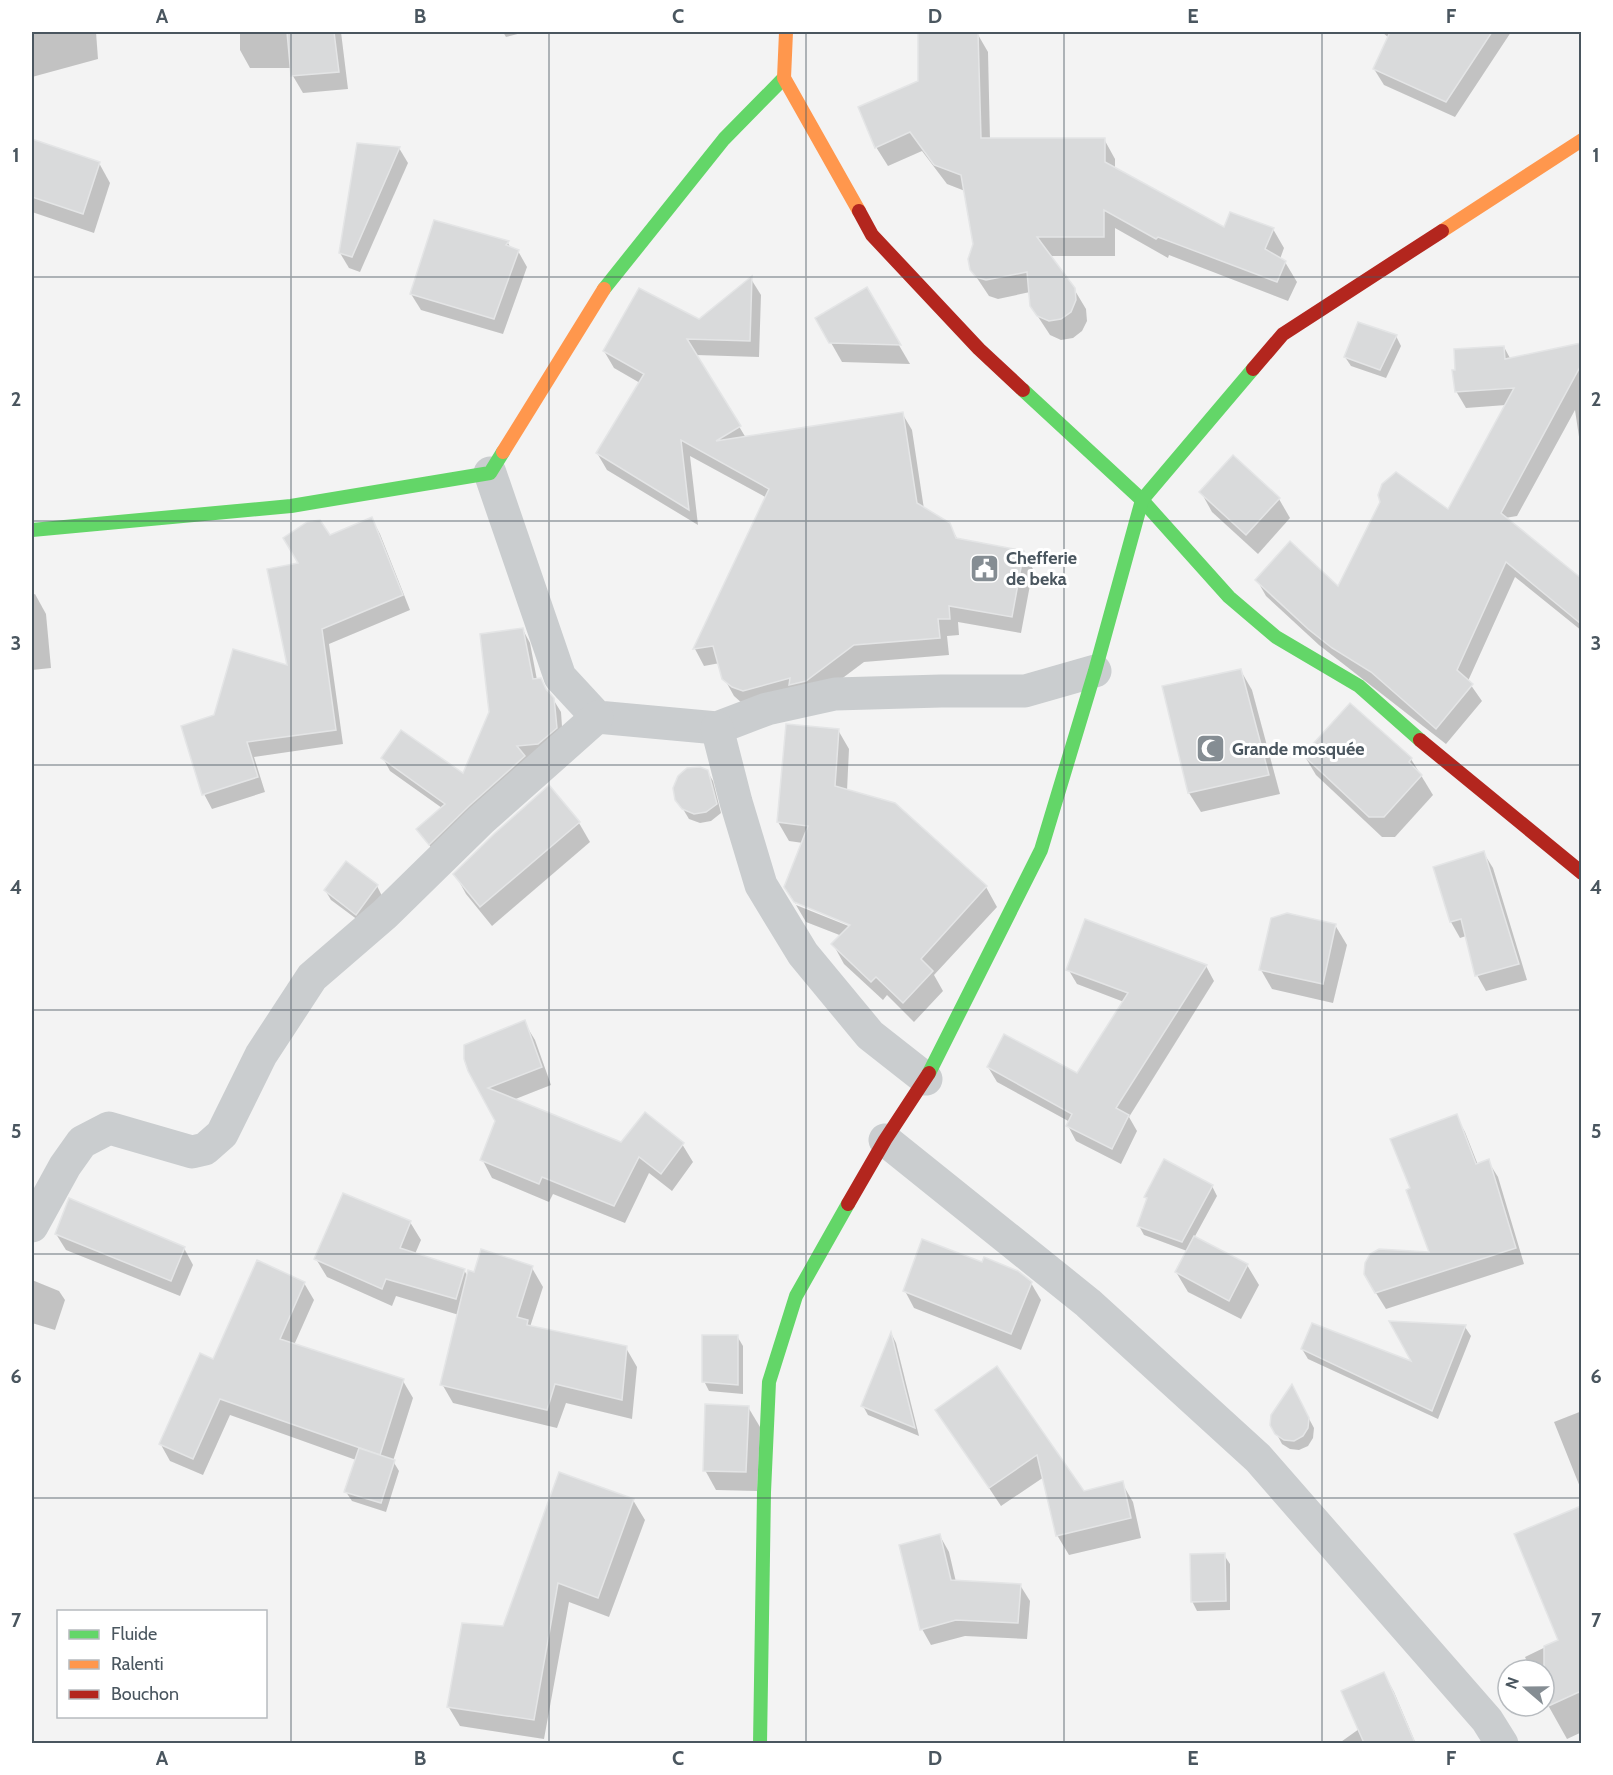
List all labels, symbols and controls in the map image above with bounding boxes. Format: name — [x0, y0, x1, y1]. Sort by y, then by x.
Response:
text: A — [156, 4, 169, 28]
text: B — [414, 4, 426, 28]
text: C — [672, 4, 684, 28]
text: D — [928, 4, 942, 28]
text: E — [1187, 4, 1199, 28]
text: F — [1446, 4, 1457, 28]
text: 1 — [12, 143, 20, 167]
text: 1 — [1592, 143, 1600, 167]
text: 2 — [11, 387, 21, 411]
text: 2 — [1591, 387, 1601, 411]
place label: Chefferie de beka — [1006, 547, 1077, 590]
public building icon: Chefferie de beka — [969, 552, 1001, 584]
text: 3 — [11, 631, 21, 655]
text: 3 — [1591, 631, 1601, 655]
mosque icon: Grande mosquée — [1195, 733, 1227, 765]
place label: Grande mosquée — [1232, 738, 1364, 760]
text: 4 — [10, 875, 22, 899]
text: 4 — [1590, 875, 1602, 899]
text: 5 — [11, 1119, 21, 1143]
text: 5 — [1591, 1119, 1601, 1143]
text: 6 — [10, 1364, 22, 1388]
text: 6 — [1590, 1364, 1602, 1388]
text: 7 — [11, 1608, 22, 1632]
text: 7 — [1591, 1608, 1602, 1632]
legend — [57, 1610, 267, 1718]
text: Fluide — [111, 1623, 157, 1645]
text: Ralenti — [111, 1653, 164, 1675]
north arrow — [1496, 1658, 1556, 1718]
text: N — [1502, 1674, 1523, 1692]
text: Bouchon — [111, 1683, 179, 1705]
text: A — [156, 1746, 169, 1770]
text: B — [414, 1746, 426, 1770]
text: C — [672, 1746, 684, 1770]
text: D — [928, 1746, 942, 1770]
text: E — [1187, 1746, 1199, 1770]
text: F — [1446, 1746, 1457, 1770]

